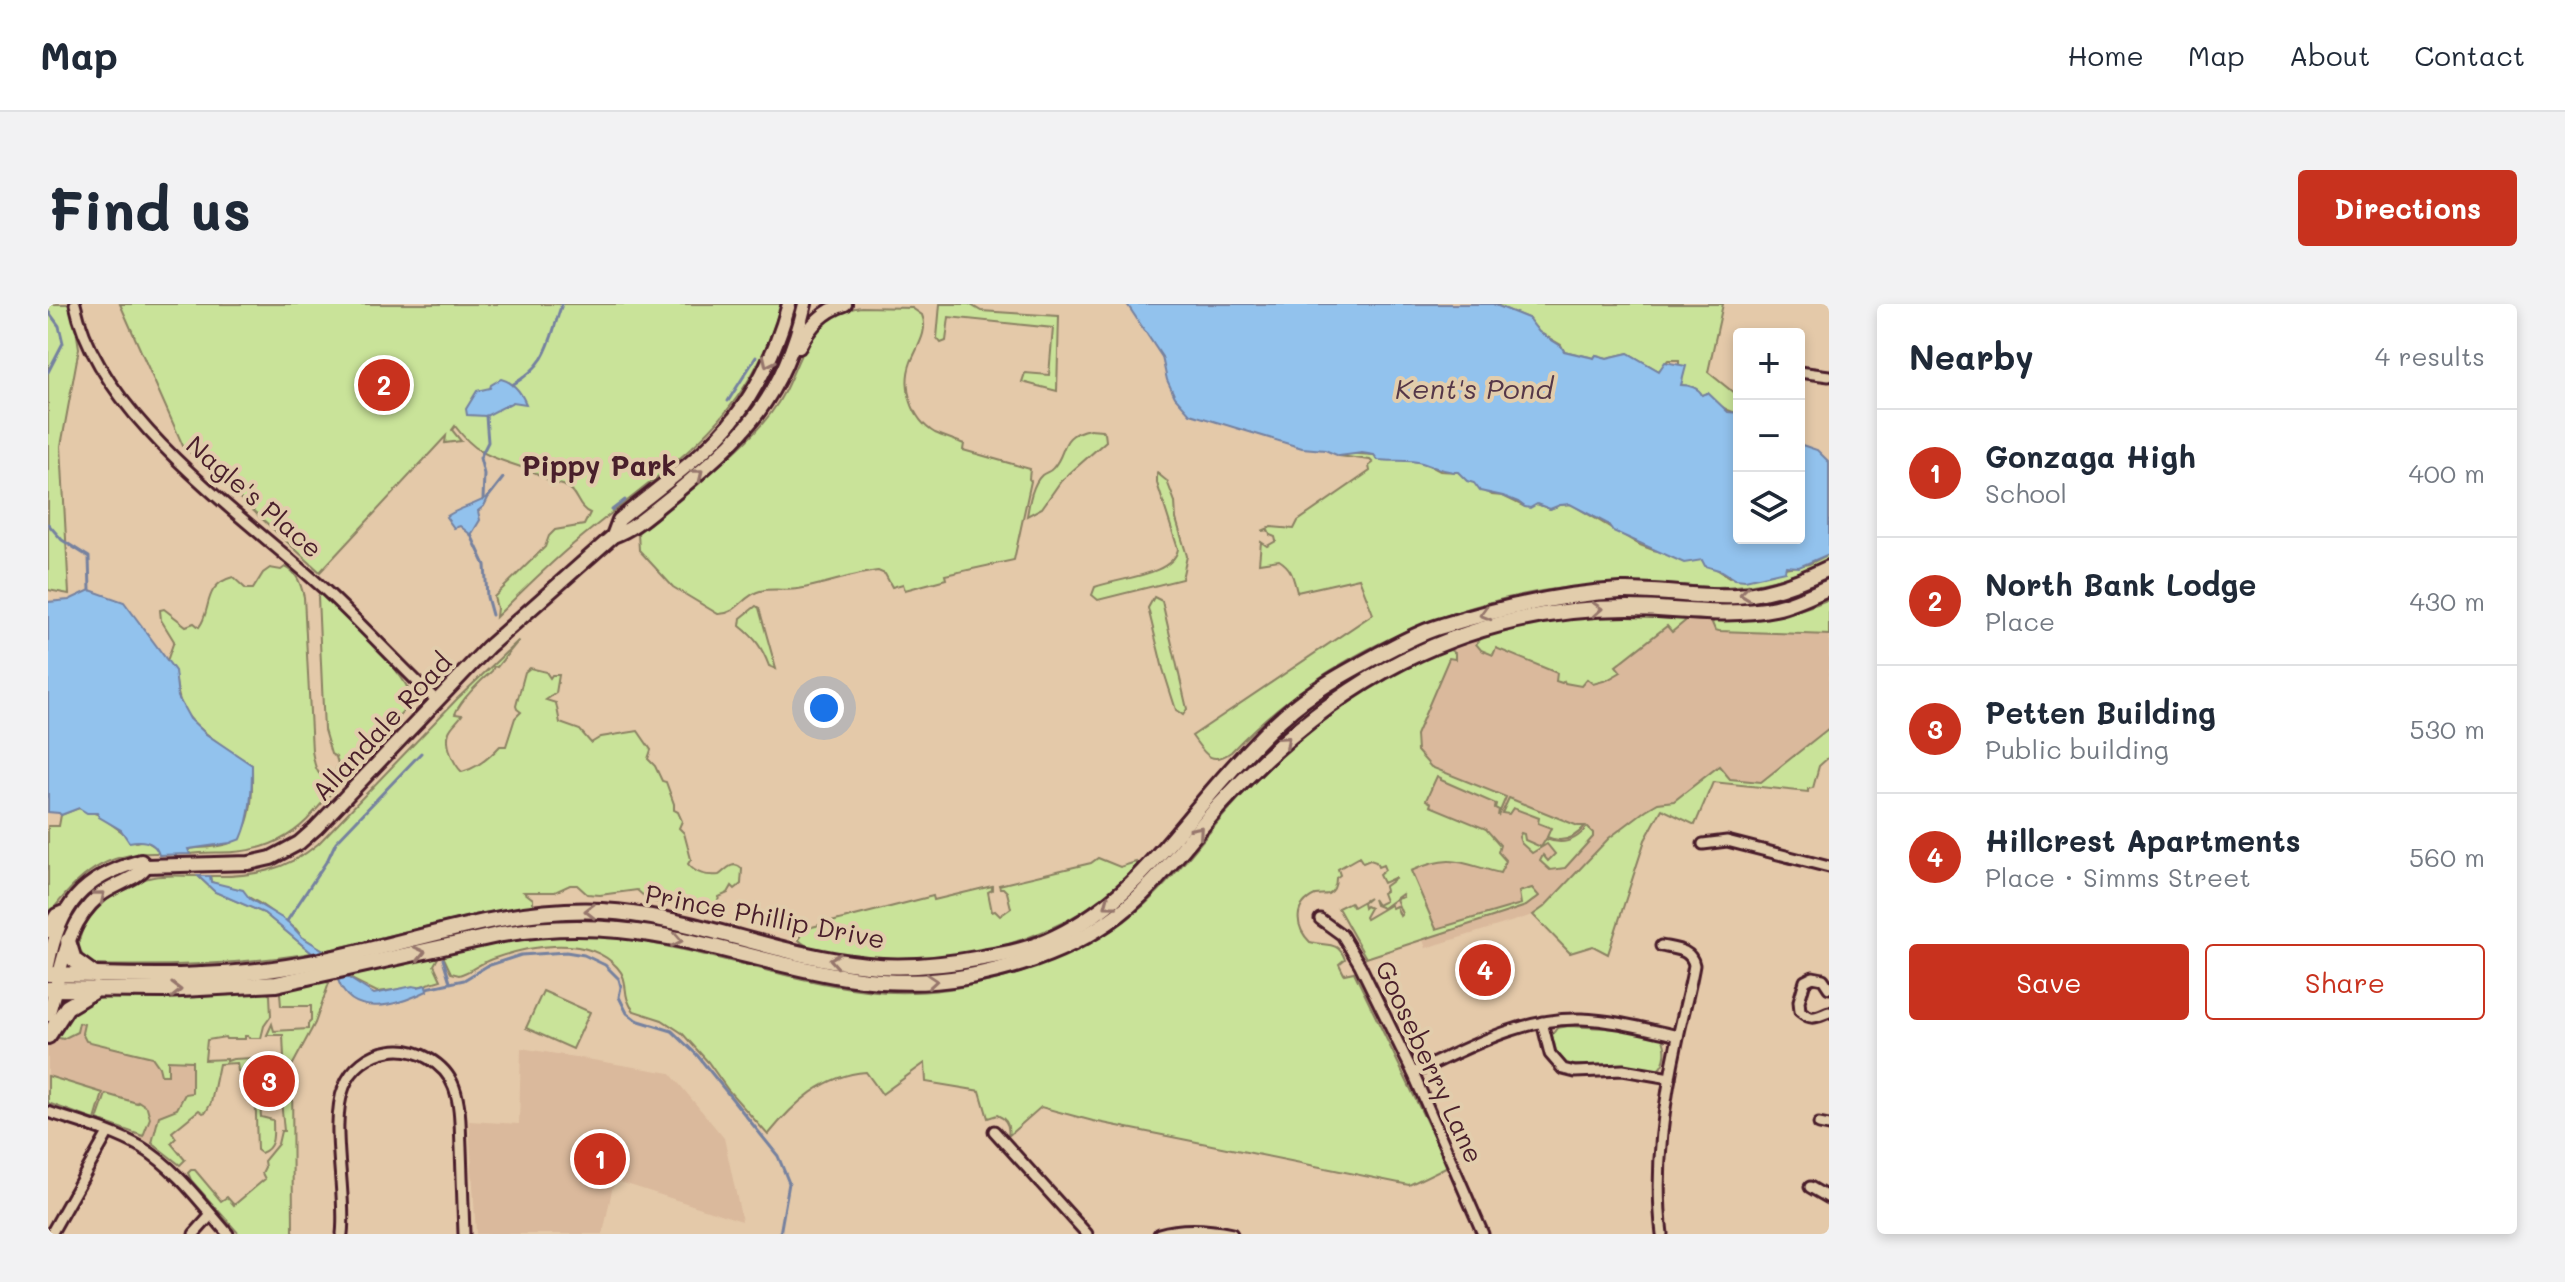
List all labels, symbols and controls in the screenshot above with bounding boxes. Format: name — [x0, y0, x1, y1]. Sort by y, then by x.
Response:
text: Map — [40, 30, 118, 80]
text: Home — [2068, 37, 2144, 73]
text: Map — [2188, 37, 2245, 73]
text: About — [2289, 37, 2370, 73]
text: Contact — [2414, 37, 2525, 73]
button: Directions — [2298, 170, 2517, 246]
text: Find us — [48, 172, 251, 245]
map controls — [1733, 328, 1805, 544]
button: + — [1733, 328, 1805, 400]
text: Nearby — [1909, 334, 2034, 379]
text: 4 results — [2375, 339, 2485, 373]
one-way arrow — [762, 353, 778, 368]
pin: 2 — [358, 355, 410, 415]
water label: Kent's Pond — [1395, 370, 1555, 406]
button: − — [1733, 400, 1805, 472]
street label: Nagle's Place — [179, 428, 330, 565]
text: Gonzaga High — [1985, 436, 2196, 476]
district label: Pippy Park — [521, 447, 677, 484]
text: 1 — [1929, 456, 1941, 490]
text: 400 m — [2409, 456, 2485, 490]
one-way arrow — [689, 469, 703, 484]
button: layers — [1733, 472, 1805, 544]
text: School — [1985, 476, 2067, 510]
text: North Bank Lodge — [1985, 564, 2256, 604]
text: 2 — [1928, 584, 1942, 618]
text: 430 m — [2409, 584, 2485, 618]
one-way arrow — [1738, 586, 1751, 603]
one-way arrow — [1591, 601, 1604, 618]
text: Place — [1985, 604, 2055, 638]
one-way arrow — [1478, 605, 1492, 621]
street label: Allandale Road — [304, 645, 459, 807]
your location — [804, 688, 844, 728]
text: Petten Building — [1985, 692, 2216, 732]
text: 3 — [1927, 712, 1943, 746]
text: 530 m — [2410, 712, 2485, 746]
text: Public building — [1985, 732, 2169, 766]
one-way arrow — [1275, 736, 1290, 750]
text: Hillcrest Apartments — [1985, 820, 2301, 860]
one-way arrow — [1188, 825, 1202, 840]
text: 4 — [1927, 840, 1943, 874]
text: 560 m — [2409, 840, 2485, 874]
text: Place · Simms Street — [1985, 860, 2251, 894]
street label: Prince Phillip Drive — [642, 876, 888, 956]
one-way arrow — [91, 891, 105, 906]
one-way arrow — [1103, 895, 1118, 909]
one-way arrow — [583, 903, 596, 920]
one-way arrow — [670, 931, 683, 948]
pin: 4 — [1459, 940, 1511, 1000]
button: Save — [1909, 944, 2189, 1020]
button: Share — [2205, 944, 2485, 1020]
one-way arrow — [413, 945, 427, 962]
one-way arrow — [828, 952, 842, 969]
street label: Gooseberry Lane — [1368, 955, 1492, 1168]
one-way arrow — [926, 973, 939, 990]
one-way arrow — [170, 981, 183, 999]
pin: 3 — [243, 1051, 295, 1111]
pin: 1 — [574, 1129, 626, 1189]

